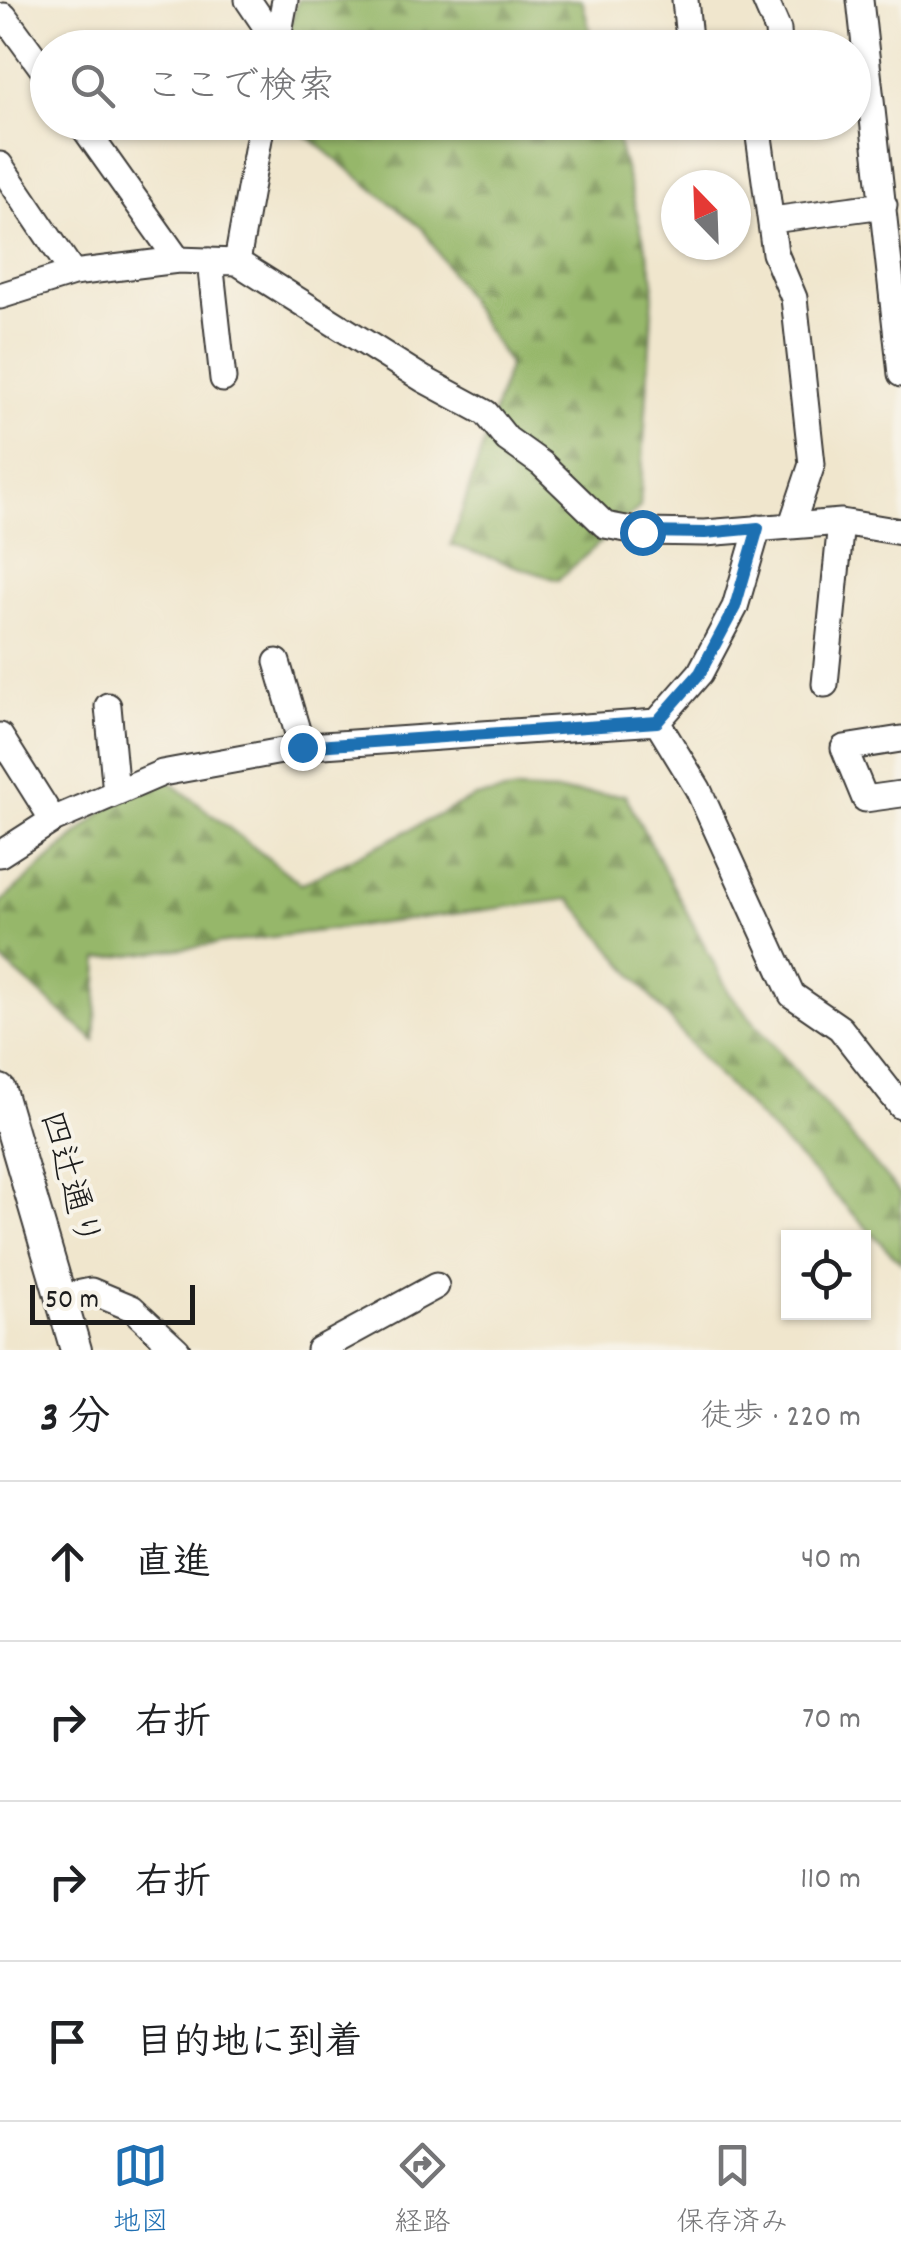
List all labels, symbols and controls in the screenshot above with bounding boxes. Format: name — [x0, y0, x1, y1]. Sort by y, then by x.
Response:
search box — [30, 30, 871, 140]
icon: search — [65, 58, 120, 113]
text: ここで検索 — [145, 62, 335, 117]
north arrow — [661, 170, 751, 260]
route start — [620, 510, 666, 556]
route end — [280, 725, 326, 771]
street label: 四辻通り — [24, 1106, 110, 1254]
map controls — [781, 1230, 871, 1320]
button: locate — [781, 1230, 871, 1320]
scale bar — [30, 1280, 195, 1324]
text: 50 m — [45, 1282, 99, 1322]
text: 3 分 — [40, 1391, 110, 1451]
text: 徒歩 · 220 m — [700, 1396, 861, 1442]
icon: ahead — [40, 1534, 95, 1589]
text: 直進 — [135, 1538, 211, 1593]
text: 40 m — [801, 1538, 861, 1584]
icon: right — [40, 1694, 95, 1749]
text: 右折 — [135, 1698, 211, 1753]
text: 70 m — [802, 1698, 861, 1744]
icon: right — [40, 1854, 95, 1909]
text: 右折 — [135, 1858, 211, 1913]
text: 110 m — [800, 1858, 861, 1904]
icon: arrive — [40, 2014, 95, 2069]
text: 目的地に到着 — [135, 2018, 363, 2073]
tab: 地図 — [113, 2138, 169, 2245]
tab: 経路 — [394, 2138, 450, 2245]
tab: 保存済み — [676, 2138, 788, 2245]

